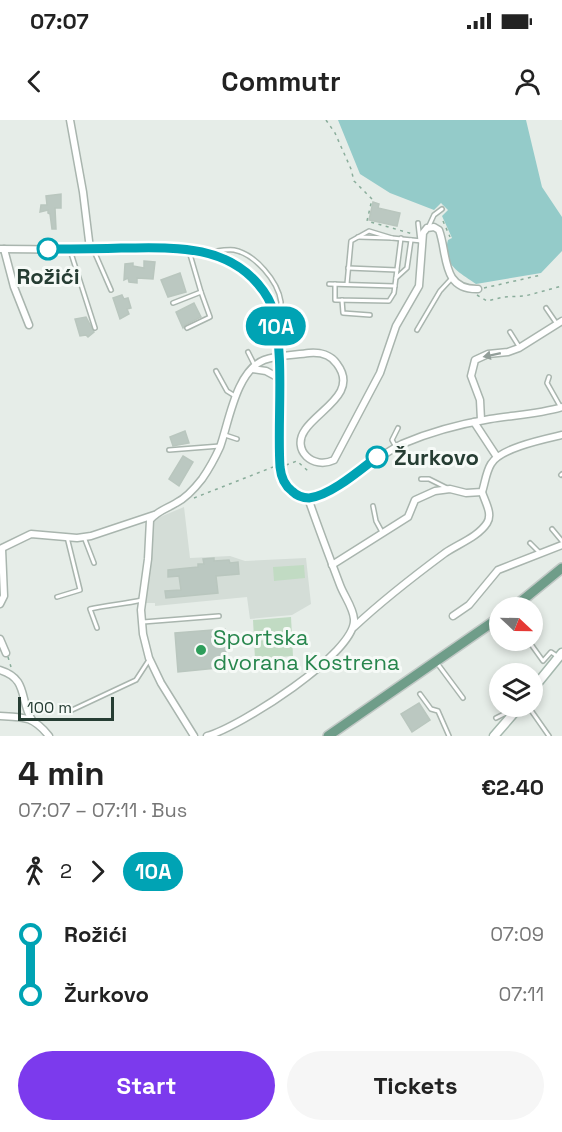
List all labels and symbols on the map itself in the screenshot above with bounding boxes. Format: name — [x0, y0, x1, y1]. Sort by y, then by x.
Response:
marker: Rožići — [37, 238, 59, 260]
place label: Rožići — [16, 262, 80, 290]
line badge: 10A — [242, 306, 310, 346]
one-way arrow — [482, 351, 501, 360]
place label: Žurkovo — [394, 443, 479, 471]
marker: Žurkovo — [366, 446, 388, 468]
north arrow — [489, 597, 543, 651]
place label: Sportska dvorana Kostrena — [213, 623, 400, 676]
marker: Sportska dvorana Kostrena — [194, 643, 208, 657]
scale bar — [18, 694, 114, 722]

